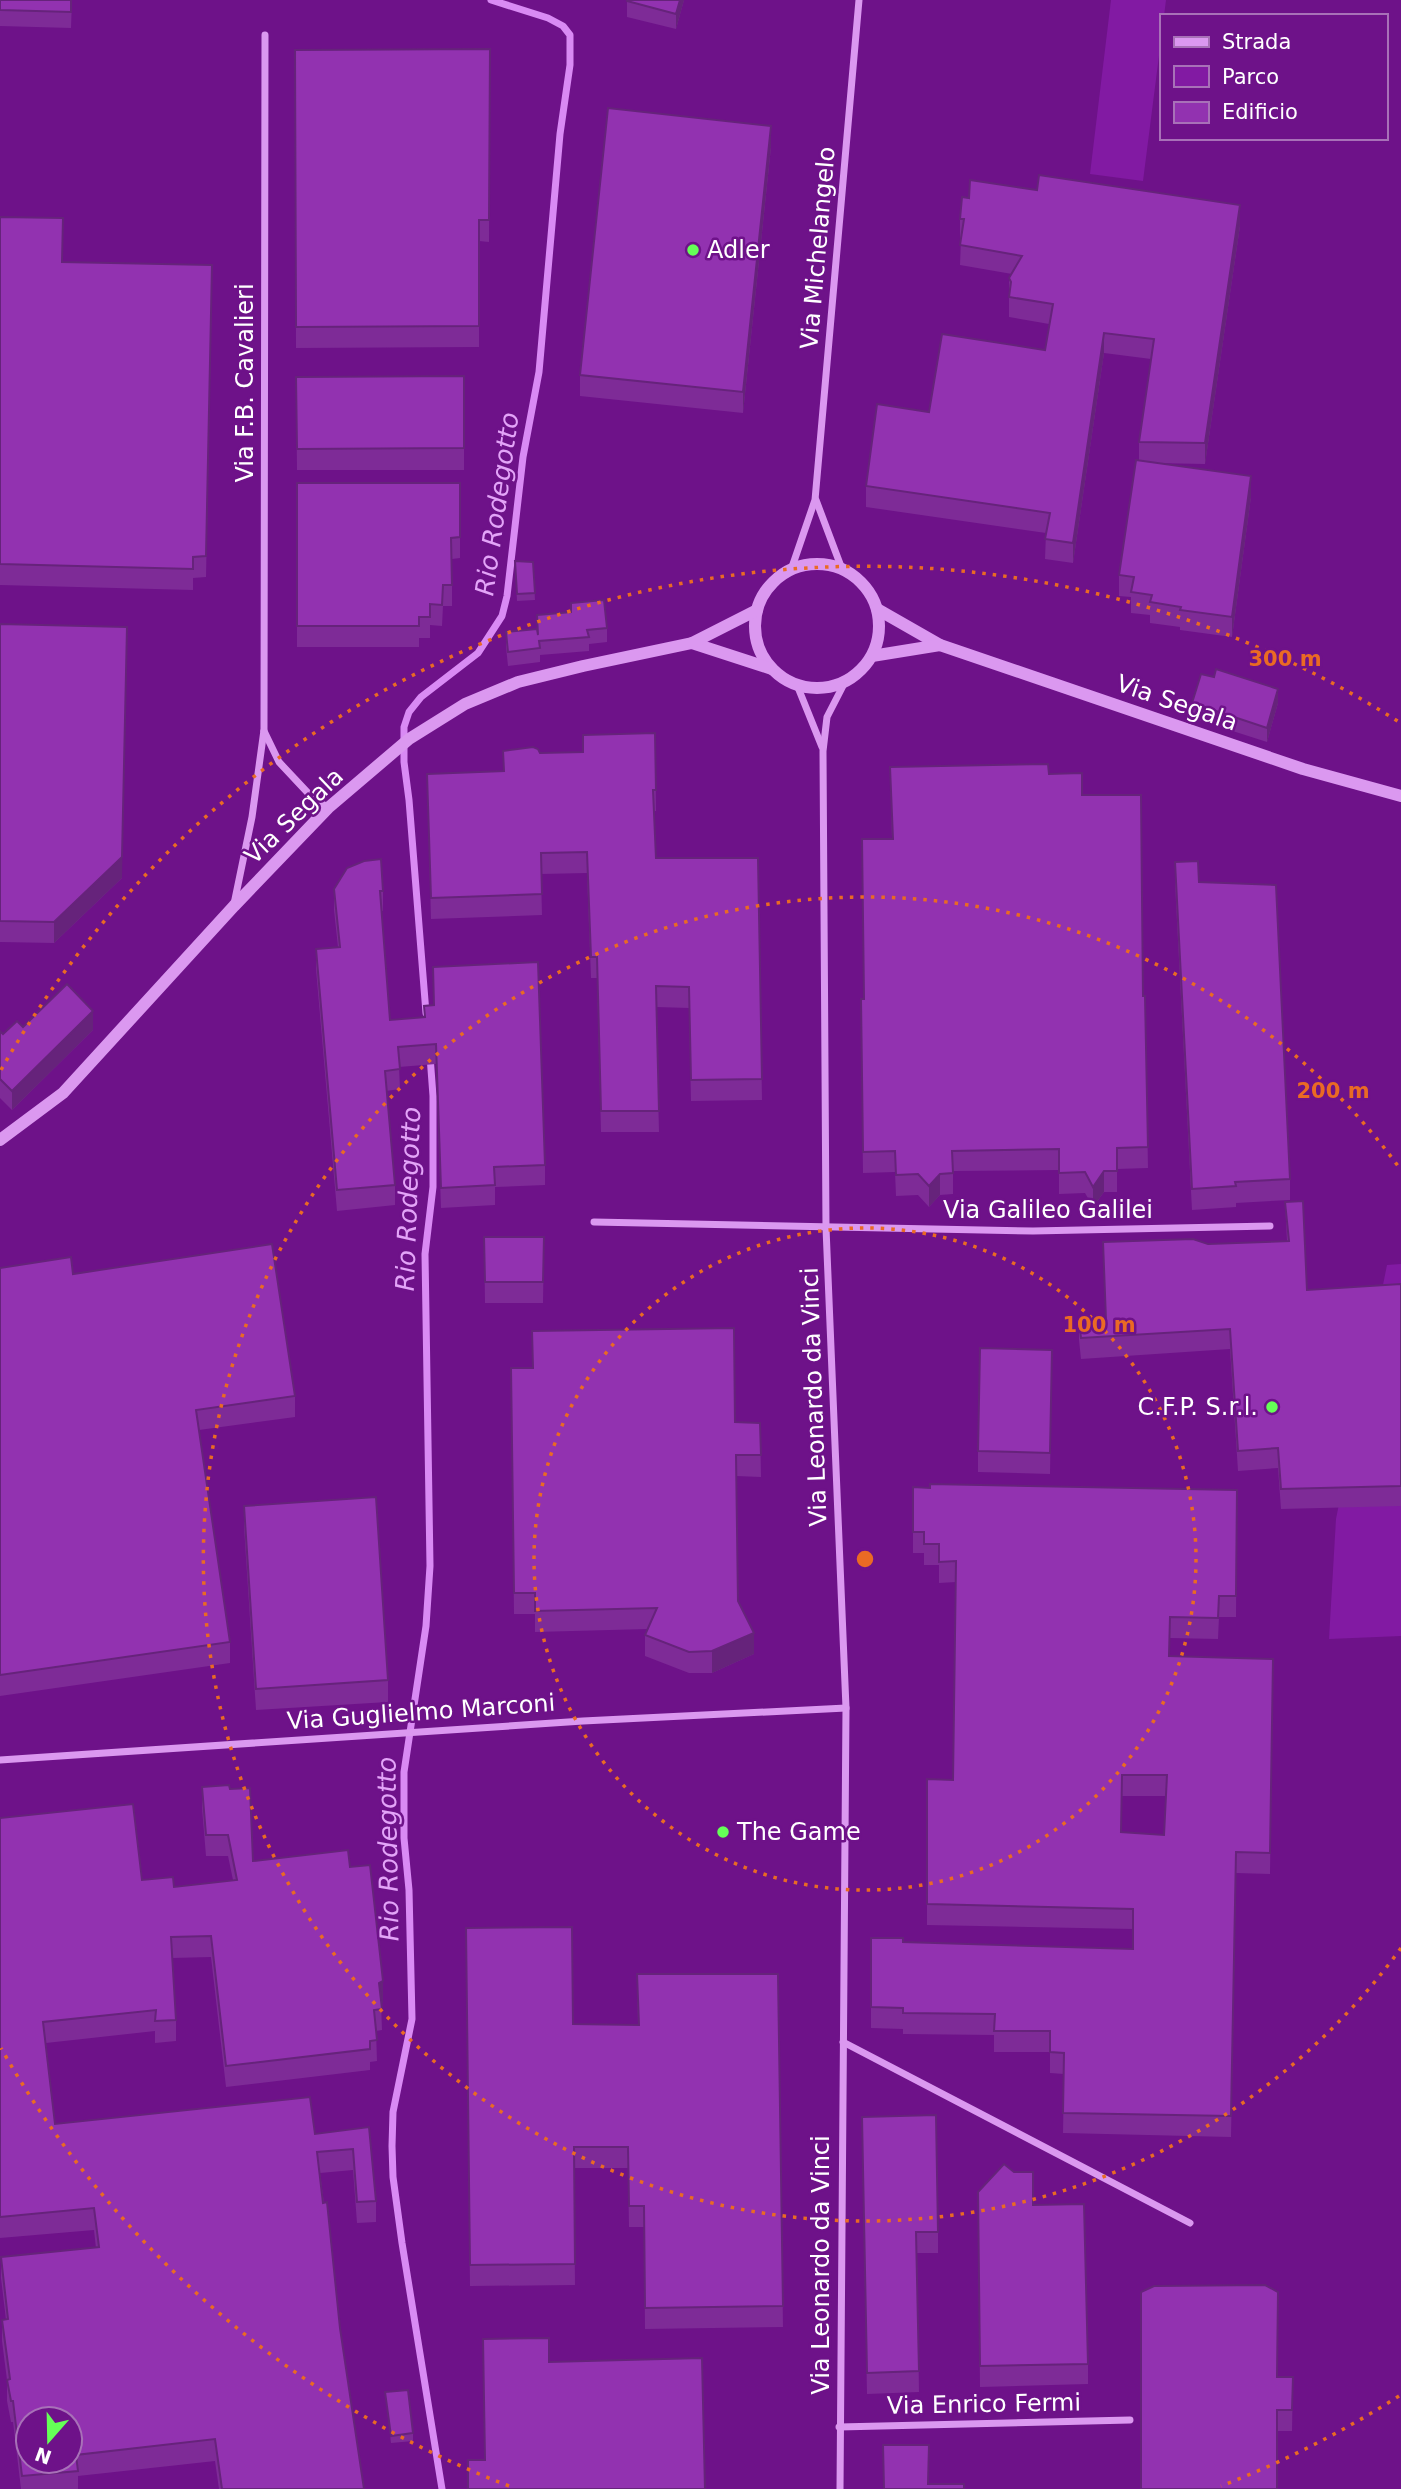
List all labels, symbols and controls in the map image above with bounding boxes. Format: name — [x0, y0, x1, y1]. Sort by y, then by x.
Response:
legend — [1160, 14, 1387, 140]
text: Strada — [1222, 30, 1291, 54]
text: Parco — [1222, 65, 1279, 89]
text: Edificio — [1222, 100, 1298, 124]
street label: Via Michelangelo — [795, 145, 841, 351]
place label: Adler — [707, 236, 770, 264]
marker: Adler — [685, 242, 701, 258]
street label: Via F.B. Cavalieri — [231, 283, 259, 483]
water label: Rio Rodegotto — [469, 410, 525, 598]
text: 300 m — [1248, 647, 1322, 671]
street label: Via Segala — [1113, 669, 1241, 737]
street label: Via Segala — [239, 762, 349, 870]
text: 200 m — [1296, 1079, 1370, 1103]
water label: Rio Rodegotto — [390, 1106, 426, 1292]
street label: Via Galileo Galilei — [943, 1196, 1153, 1224]
street label: Via Leonardo da Vinci — [795, 1267, 833, 1527]
text: 100 m — [1062, 1313, 1136, 1337]
place label: C.F.P. S.r.l. — [1138, 1393, 1258, 1421]
marker: C.F.P. S.r.l. — [1264, 1399, 1280, 1415]
centre of rings — [853, 1547, 877, 1571]
street label: Via Guglielmo Marconi — [286, 1689, 556, 1735]
water label: Rio Rodegotto — [371, 1756, 405, 1942]
place label: The Game — [736, 1818, 861, 1846]
marker: The Game — [715, 1824, 731, 1840]
street label: Via Leonardo da Vinci — [807, 2135, 835, 2395]
street label: Via Enrico Fermi — [887, 2388, 1081, 2420]
north arrow — [14, 2405, 84, 2475]
text: N — [32, 2443, 54, 2469]

